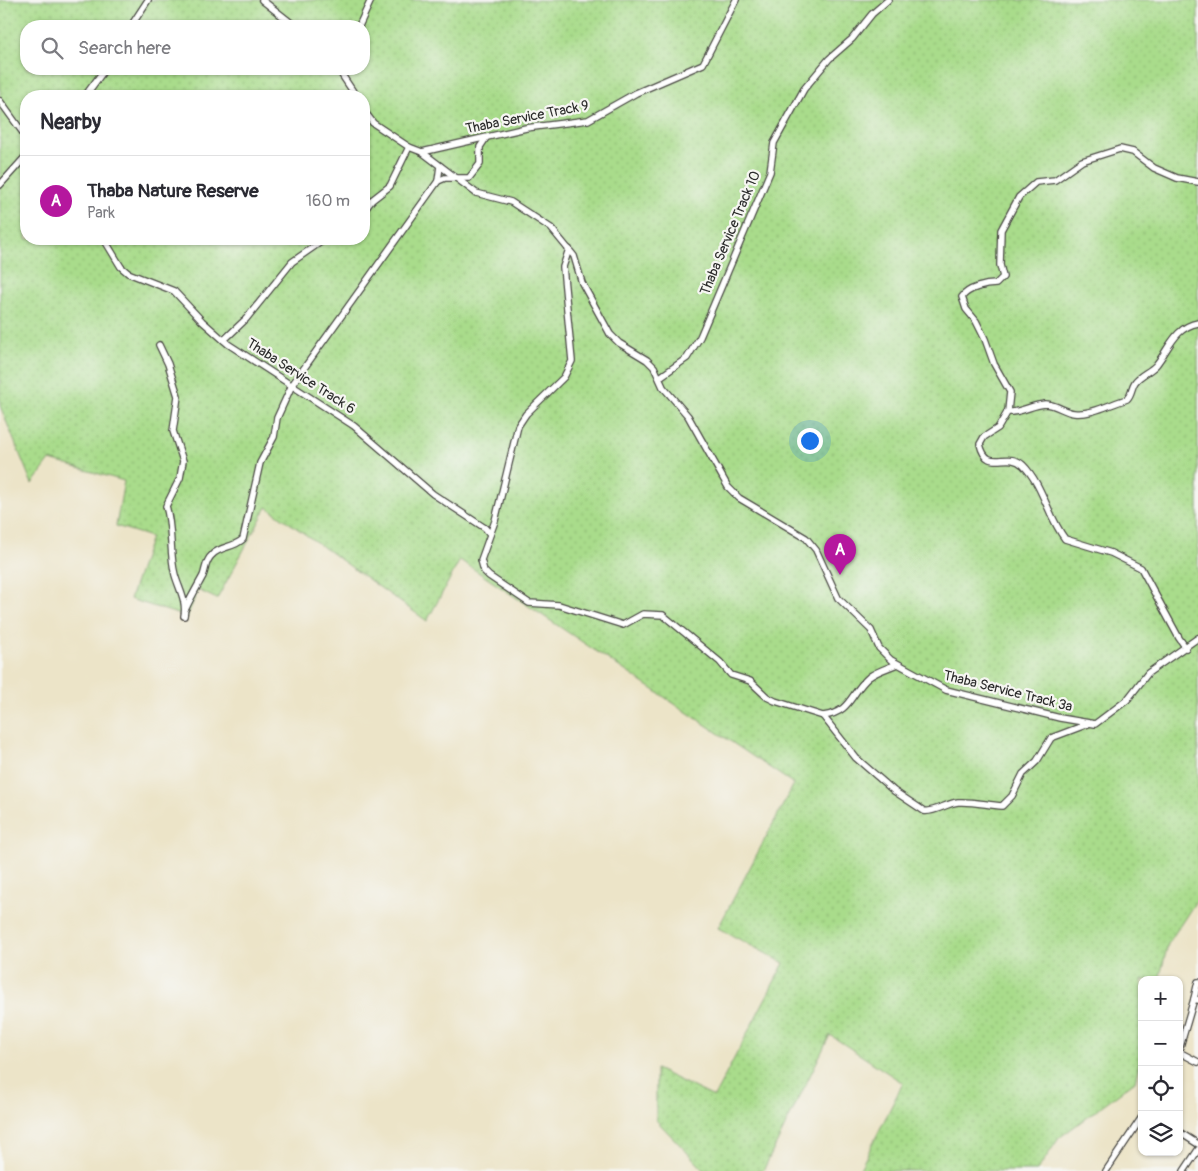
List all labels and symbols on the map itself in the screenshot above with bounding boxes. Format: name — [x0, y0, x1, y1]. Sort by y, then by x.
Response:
street label: Thaba Service Track 9 — [464, 97, 590, 137]
street label: Thaba Service Track 10 — [696, 168, 764, 298]
street label: Thaba Service Track 6 — [243, 335, 359, 417]
your location — [797, 428, 823, 454]
pin: A — [824, 534, 856, 575]
street label: Thaba Service Track 3a — [942, 667, 1074, 715]

